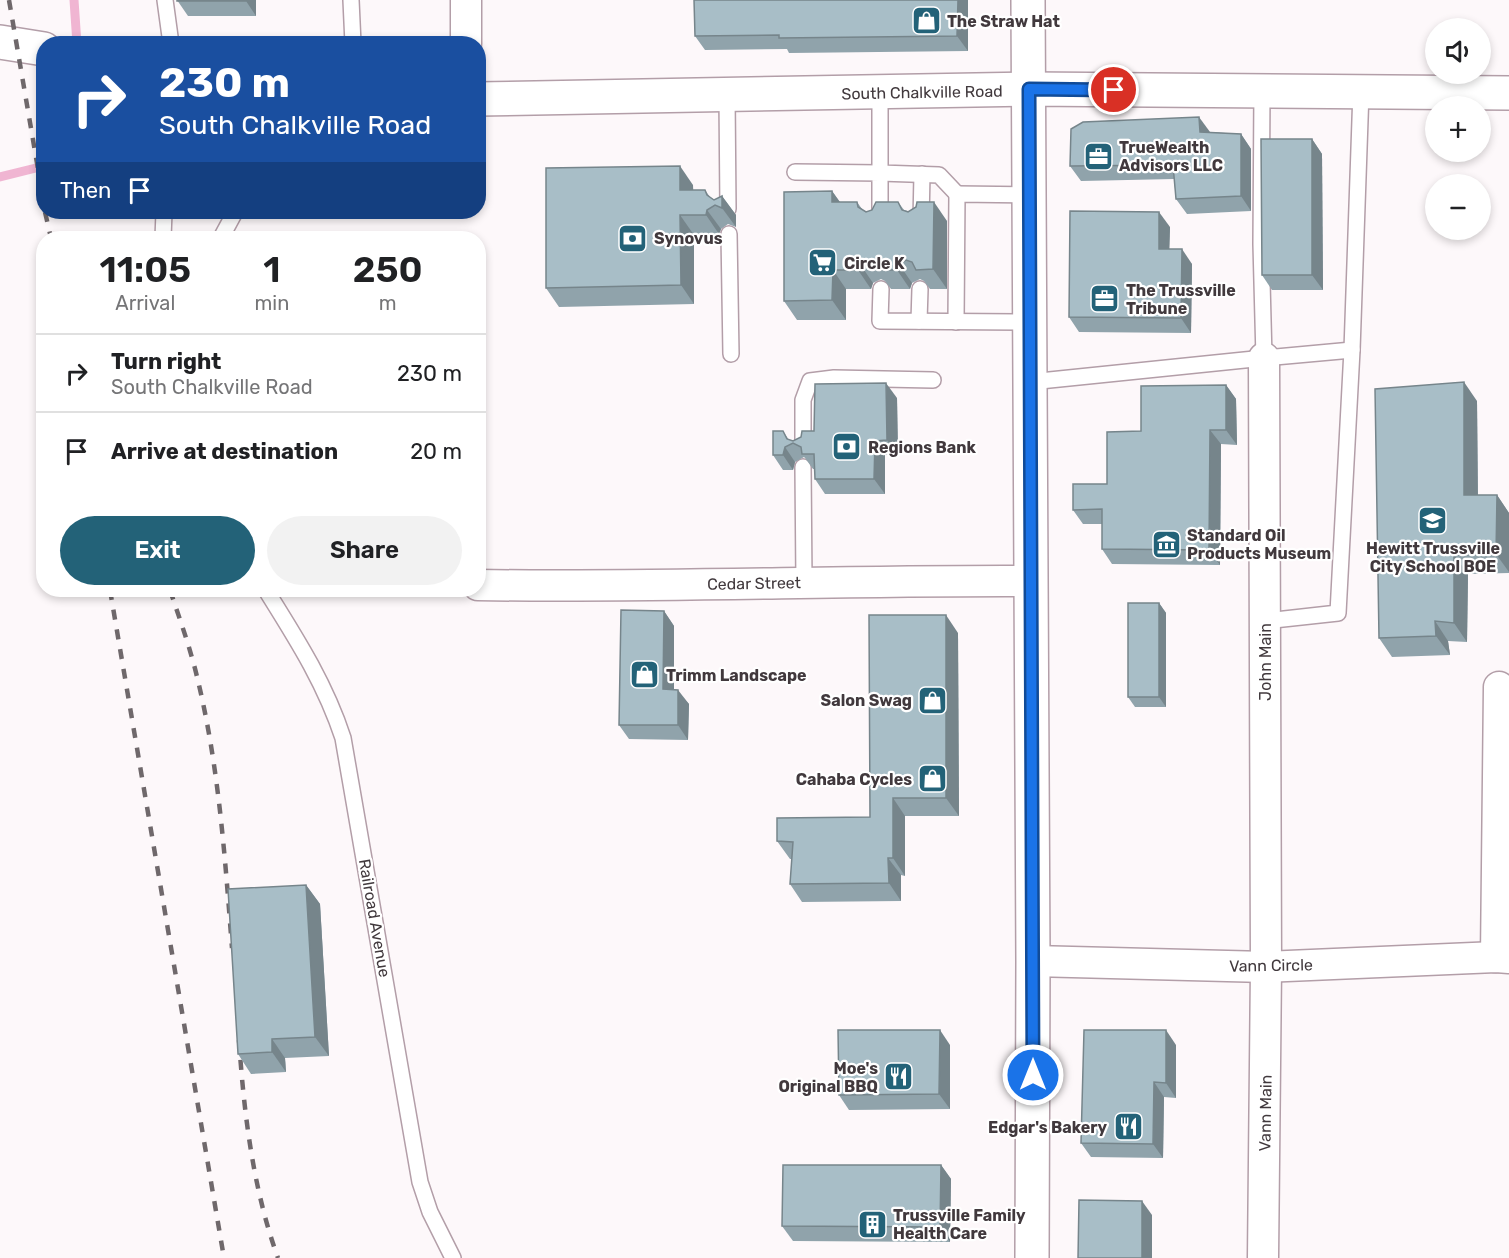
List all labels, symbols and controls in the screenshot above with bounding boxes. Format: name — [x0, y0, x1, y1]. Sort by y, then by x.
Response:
shop icon: The Straw Hat — [910, 5, 942, 37]
place label: The Straw Hat — [947, 12, 1060, 31]
map controls — [1425, 18, 1491, 240]
button: sound — [1425, 18, 1491, 84]
text: 230 m — [159, 58, 290, 108]
icon: right — [60, 60, 138, 138]
pin — [1088, 64, 1139, 115]
icon: arrive — [1097, 73, 1130, 106]
street label: South Chalkville Road — [841, 82, 1003, 103]
button: + — [1425, 96, 1491, 162]
text: South Chalkville Road — [159, 109, 431, 141]
place label: TrueWealth Advisors LLC — [1119, 138, 1223, 175]
office icon: TrueWealth Advisors LLC — [1082, 140, 1114, 172]
icon: arrive — [123, 174, 156, 207]
button: − — [1425, 174, 1491, 240]
text: Then — [60, 177, 111, 204]
bank icon: Synovus — [617, 222, 649, 254]
place label: Synovus — [654, 229, 723, 248]
supermarket icon: Circle K — [807, 247, 839, 279]
text: 11:05 — [100, 248, 191, 291]
text: 1 — [263, 248, 281, 291]
text: 250 — [353, 248, 422, 291]
place label: Circle K — [844, 254, 905, 273]
place label: The Trussville Tribune — [1126, 281, 1236, 318]
office icon: The Trussville Tribune — [1089, 283, 1121, 315]
text: Arrival — [115, 291, 175, 315]
text: min — [255, 291, 289, 315]
text: m — [379, 291, 397, 315]
text: Turn right — [111, 348, 221, 375]
icon: right — [60, 357, 93, 390]
text: 230 m — [397, 360, 462, 387]
text: South Chalkville Road — [111, 375, 313, 399]
bank icon: Regions Bank — [831, 431, 863, 463]
icon: arrive — [60, 435, 93, 468]
text: Arrive at destination — [111, 438, 338, 465]
text: 20 m — [410, 438, 462, 465]
place label: Regions Bank — [868, 438, 976, 457]
school or university icon: Hewitt Trussville City School BOE — [1417, 504, 1449, 536]
button: Exit — [60, 516, 255, 585]
button: Share — [267, 516, 462, 585]
place label: Standard Oil Products Museum — [1187, 526, 1331, 563]
museum icon: Standard Oil Products Museum — [1150, 528, 1182, 560]
place label: Hewitt Trussville City School BOE — [1366, 539, 1500, 576]
street label: Cedar Street — [707, 573, 801, 594]
street label: John Main — [1256, 623, 1275, 701]
shop icon: Trimm Landscape — [629, 659, 661, 691]
place label: Trimm Landscape — [666, 666, 807, 685]
shop icon: Salon Swag — [917, 684, 949, 716]
place label: Salon Swag — [821, 691, 912, 710]
shop icon: Cahaba Cycles — [917, 763, 949, 795]
place label: Cahaba Cycles — [796, 770, 912, 789]
street label: Railroad Avenue — [355, 857, 394, 979]
street label: Vann Circle — [1229, 955, 1313, 976]
position arrow — [1001, 1043, 1065, 1107]
place label: Moe's Original BBQ — [778, 1059, 878, 1096]
restaurant icon: Moe's Original BBQ — [883, 1061, 915, 1093]
street label: Vann Main — [1255, 1074, 1276, 1152]
restaurant icon: Edgar's Bakery — [1112, 1111, 1144, 1143]
place label: Edgar's Bakery — [988, 1118, 1107, 1137]
place label: Trussville Family Health Care — [893, 1206, 1026, 1243]
building icon: Trussville Family Health Care — [856, 1208, 888, 1240]

